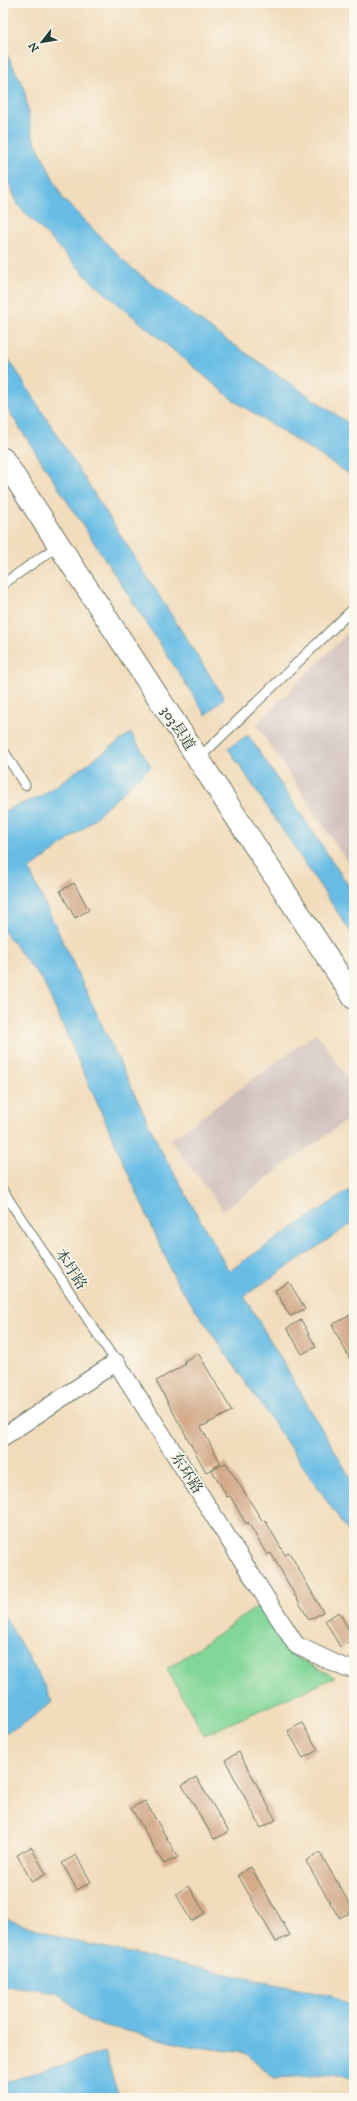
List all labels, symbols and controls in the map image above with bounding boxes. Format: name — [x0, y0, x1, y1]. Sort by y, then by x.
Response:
north arrow — [22, 22, 62, 62]
text: N — [26, 39, 43, 54]
street label: 303县道 — [156, 702, 199, 754]
street label: 本圩路 — [50, 1245, 91, 1293]
street label: 东环路 — [166, 1449, 207, 1497]

